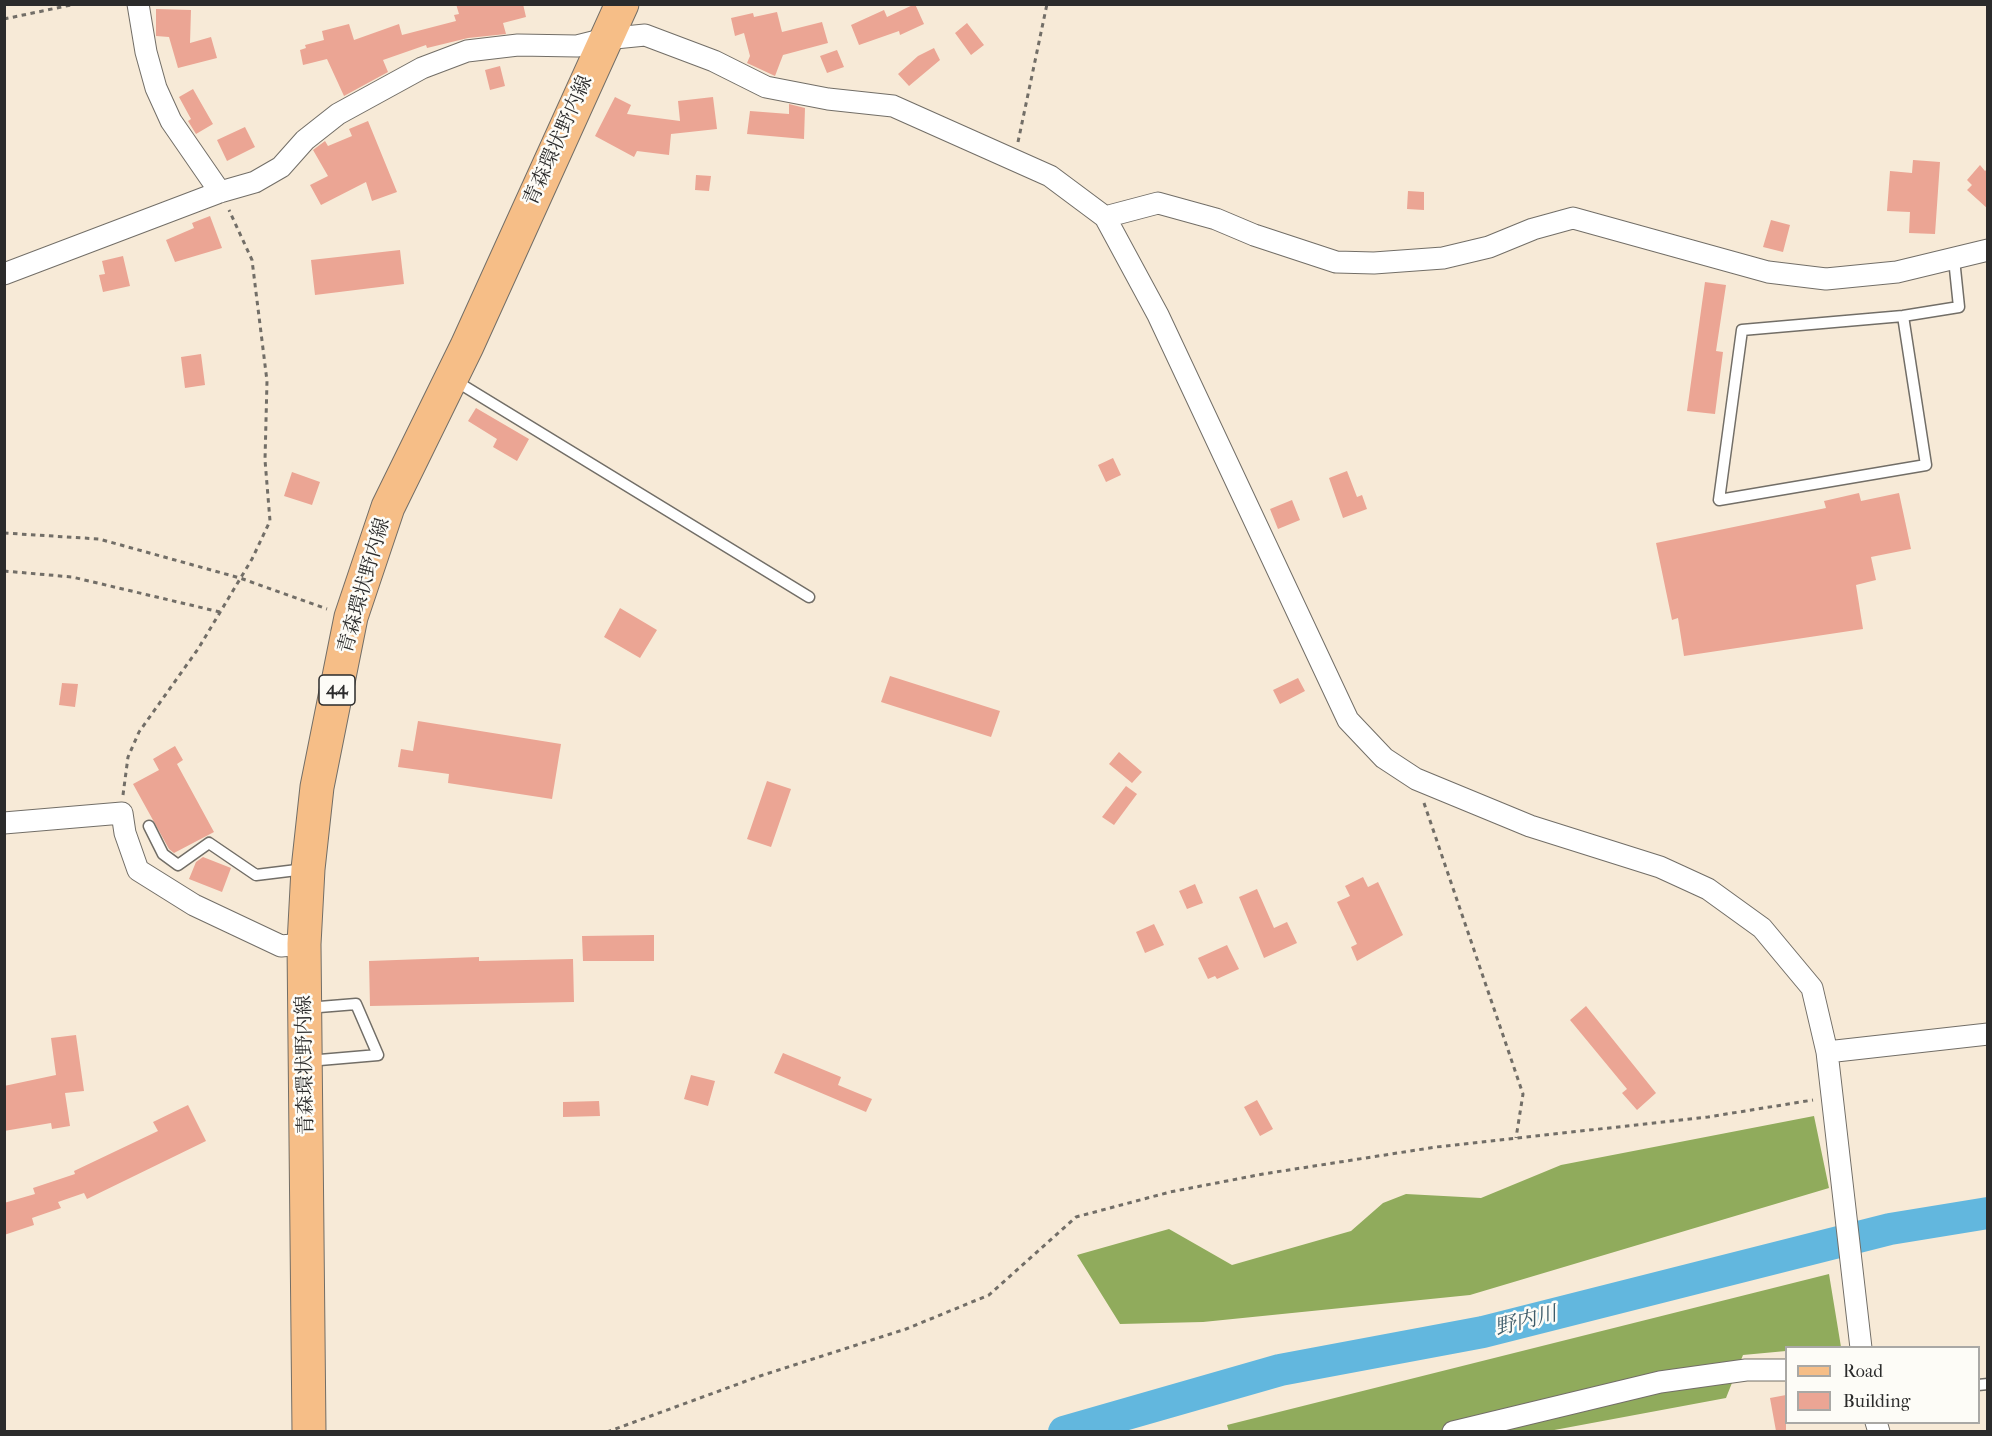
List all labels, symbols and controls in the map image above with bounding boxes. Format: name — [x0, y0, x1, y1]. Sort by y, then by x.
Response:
street label: 青森環状野内線 — [520, 72, 598, 210]
street label: 青森環状野内線 — [334, 515, 396, 657]
road number: 44 — [319, 675, 355, 705]
street label: 青森環状野内線 — [293, 995, 319, 1135]
water label: 野内川 — [1492, 1302, 1560, 1342]
legend — [1785, 1346, 1980, 1424]
text: Road — [1843, 1361, 1883, 1382]
text: Building — [1843, 1391, 1910, 1412]

